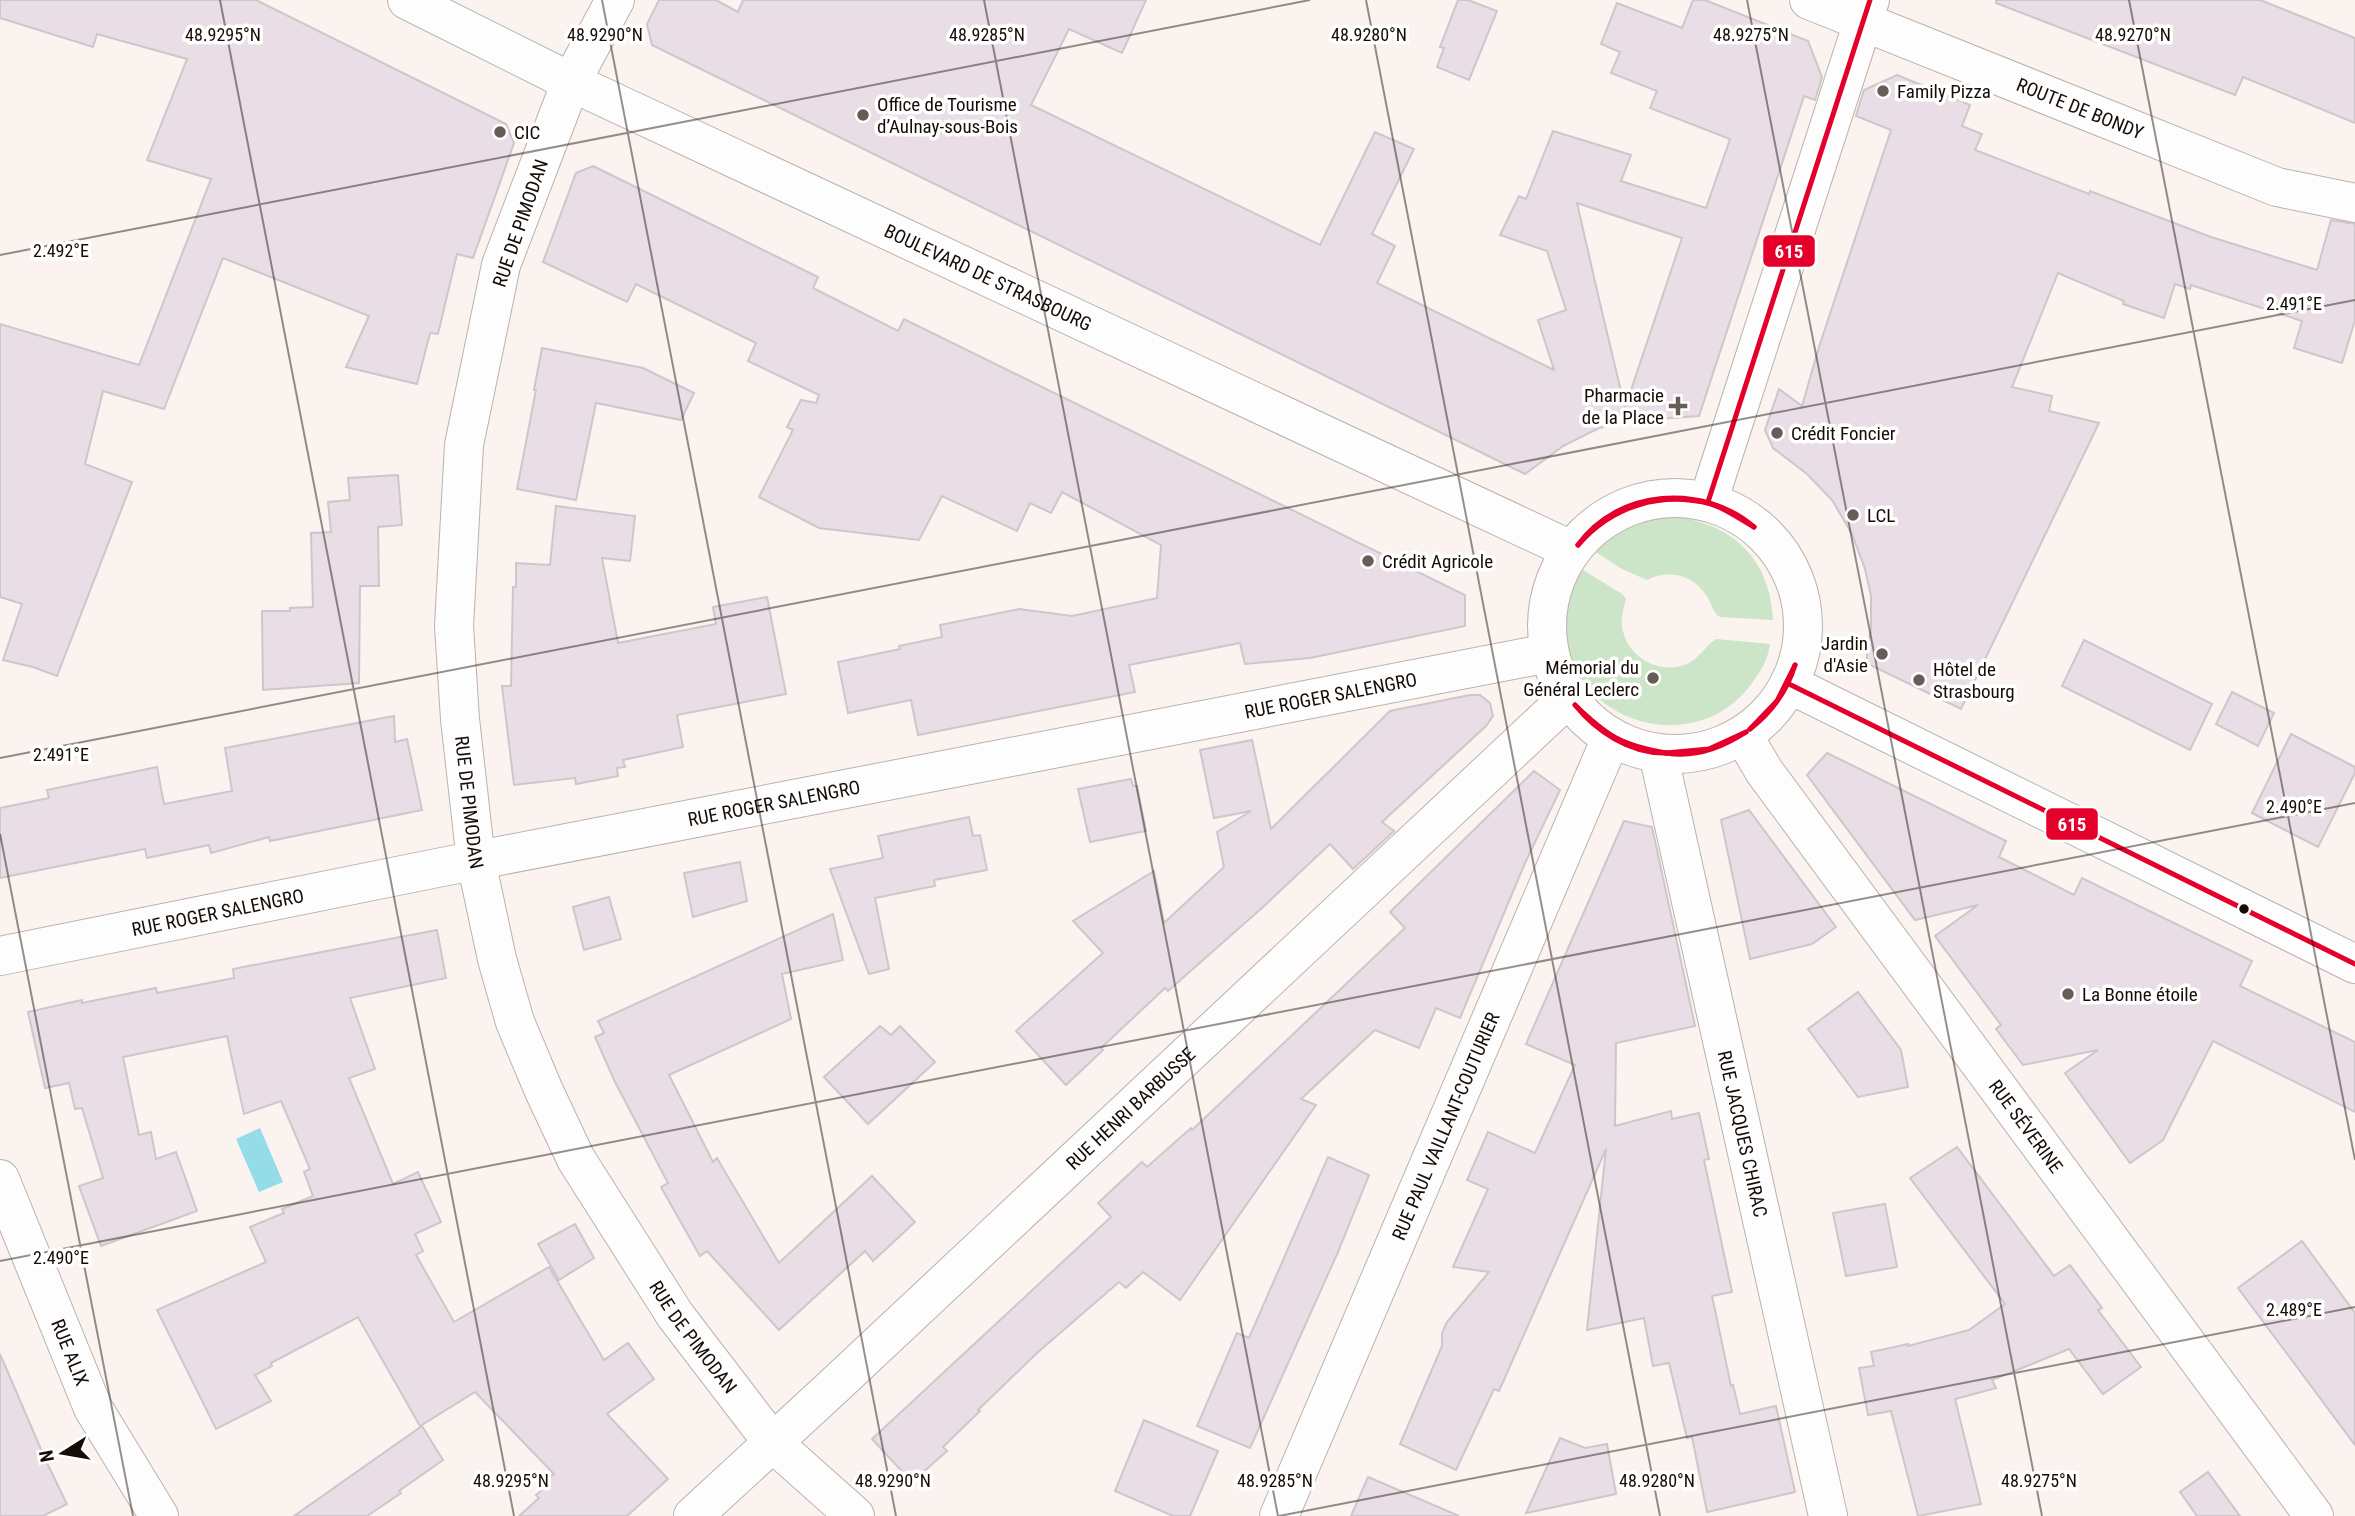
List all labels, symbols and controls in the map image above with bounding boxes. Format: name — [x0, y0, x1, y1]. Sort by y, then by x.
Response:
text: 48.9295°N — [185, 24, 261, 45]
text: 48.9290°N — [567, 24, 643, 45]
text: 48.9285°N — [949, 24, 1025, 45]
text: 48.9280°N — [1331, 24, 1407, 45]
text: 48.9275°N — [1713, 24, 1789, 45]
text: 48.9270°N — [2095, 24, 2171, 45]
street label: ROUTE DE BONDY — [2013, 73, 2147, 144]
place label: Family Pizza — [1897, 80, 1991, 103]
marker: Family Pizza — [1875, 83, 1891, 99]
place label: Office de Tourisme d’Aulnay-sous-Bois — [877, 93, 1018, 138]
marker: Office de Tourisme d’Aulnay-sous-Bois — [855, 107, 871, 123]
place label: CIC — [514, 121, 540, 144]
marker: CIC — [492, 124, 508, 140]
street label: RUE DE PIMODAN — [488, 156, 553, 290]
street label: BOULEVARD DE STRASBOURG — [881, 219, 1095, 336]
line badge: 615 — [1762, 234, 1816, 268]
text: 2.492°E — [33, 240, 89, 261]
text: 615 — [1775, 240, 1803, 263]
text: 2.491°E — [2266, 293, 2322, 314]
place label: Pharmacie de la Place — [1582, 384, 1664, 429]
marker: Pharmacie de la Place — [1670, 398, 1686, 414]
place label: Crédit Foncier — [1791, 422, 1896, 445]
marker: Crédit Foncier — [1769, 425, 1785, 441]
place label: LCL — [1867, 504, 1895, 527]
marker: LCL — [1845, 507, 1861, 523]
place label: Crédit Agricole — [1382, 550, 1493, 573]
marker: Crédit Agricole — [1360, 553, 1376, 569]
place label: Jardin d'Asie — [1821, 632, 1868, 677]
marker: Jardin d'Asie — [1874, 646, 1890, 662]
place label: Mémorial du Général Leclerc — [1523, 656, 1639, 701]
place label: Hôtel de Strasbourg — [1933, 658, 2015, 703]
street label: RUE ROGER SALENGRO — [1243, 668, 1419, 724]
marker: Mémorial du Général Leclerc — [1645, 670, 1661, 686]
marker: Hôtel de Strasbourg — [1911, 672, 1927, 688]
street label: RUE DE PIMODAN — [450, 735, 488, 871]
text: 2.491°E — [33, 744, 89, 765]
street label: RUE ROGER SALENGRO — [686, 775, 862, 831]
text: 2.490°E — [2266, 796, 2322, 817]
line badge: 615 — [2045, 807, 2099, 841]
text: 615 — [2058, 813, 2086, 836]
street label: RUE ROGER SALENGRO — [130, 884, 306, 941]
unlabelled marker — [2237, 902, 2251, 916]
place label: La Bonne étoile — [2082, 983, 2198, 1006]
marker: La Bonne étoile — [2060, 986, 2076, 1002]
street label: RUE PAUL VAILLANT-COUTURIER — [1387, 1009, 1505, 1244]
street label: RUE HENRI BARBUSSE — [1061, 1043, 1200, 1175]
street label: RUE JACQUES CHIRAC — [1713, 1048, 1772, 1219]
street label: RUE SÉVERINE — [1984, 1075, 2068, 1177]
text: 2.490°E — [33, 1247, 89, 1268]
street label: RUE DE PIMODAN — [644, 1277, 742, 1398]
text: 2.489°E — [2266, 1299, 2322, 1320]
street label: RUE ALIX — [46, 1316, 94, 1389]
north arrow — [28, 1418, 98, 1488]
text: N — [34, 1448, 59, 1464]
text: 48.9295°N — [473, 1470, 549, 1491]
text: 48.9290°N — [855, 1470, 931, 1491]
text: 48.9285°N — [1237, 1470, 1313, 1491]
text: 48.9280°N — [1619, 1470, 1695, 1491]
text: 48.9275°N — [2001, 1470, 2077, 1491]

